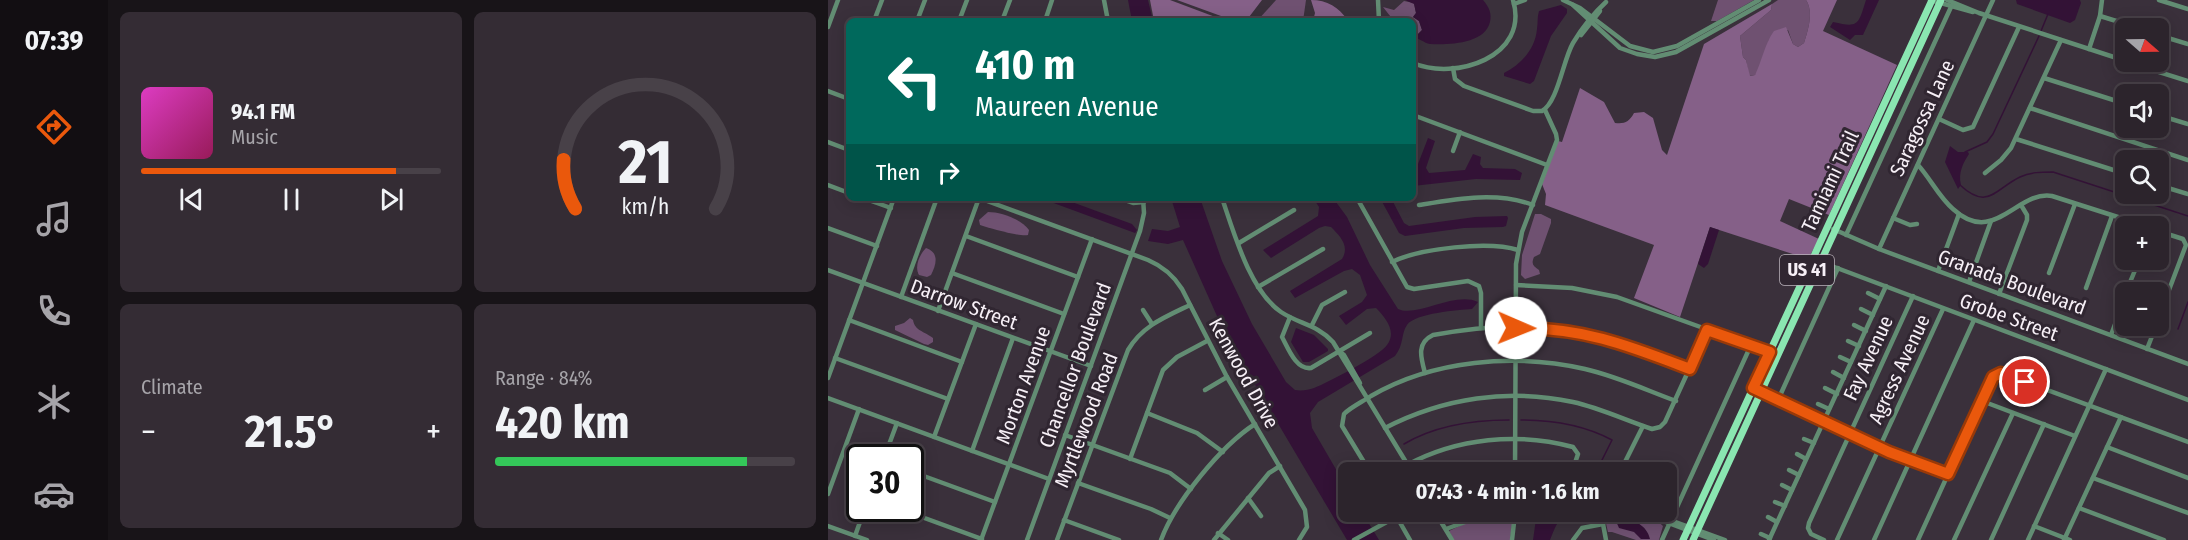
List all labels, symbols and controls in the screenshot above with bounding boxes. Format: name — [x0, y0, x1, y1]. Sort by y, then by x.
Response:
north arrow — [2115, 18, 2169, 72]
map controls — [2115, 18, 2169, 336]
text: 07:39 — [25, 25, 83, 57]
text: 410 m — [975, 40, 1075, 90]
icon: left — [876, 42, 954, 120]
street label: Saragossa Lane — [1885, 56, 1959, 180]
button: sound — [2115, 84, 2169, 138]
text: Maureen Avenue — [975, 91, 1159, 123]
text: 94.1 FM — [231, 98, 295, 125]
icon: directions — [33, 106, 75, 148]
text: Music — [231, 125, 278, 149]
text: 21 — [617, 125, 672, 200]
street label: Tamiami Trail — [1796, 127, 1864, 235]
button: search — [2115, 150, 2169, 204]
icon: right — [932, 156, 965, 189]
text: Then — [876, 159, 920, 186]
icon: previous — [175, 183, 208, 216]
icon: pause — [275, 183, 308, 216]
icon: next — [375, 183, 408, 216]
text: km/h — [621, 194, 669, 220]
icon: music — [33, 198, 75, 240]
button: + — [2115, 216, 2169, 270]
street label: Granada Boulevard — [1935, 244, 2089, 320]
road number: US 41 — [1780, 255, 1834, 285]
street label: Darrow Street — [907, 274, 1021, 335]
street label: Chancellor Boulevard — [1034, 279, 1116, 451]
button: − — [2115, 282, 2169, 336]
street label: Grobe Street — [1957, 288, 2062, 346]
icon: phone — [33, 290, 75, 332]
position arrow — [1484, 296, 1548, 360]
street label: Agress Avenue — [1863, 310, 1935, 428]
street label: Fay Avenue — [1838, 312, 1898, 404]
street label: Kenwood Drive — [1204, 314, 1284, 432]
street label: Morton Avenue — [991, 323, 1055, 447]
street label: Myrtlewood Road — [1049, 349, 1123, 491]
pin — [1999, 356, 2050, 407]
icon: arrive — [2008, 365, 2041, 398]
text: Range · 84% — [495, 366, 592, 390]
text: Climate — [141, 375, 203, 399]
icon: climate — [33, 381, 75, 423]
text: 420 km — [495, 396, 630, 450]
text: 21.5° — [245, 405, 337, 459]
text: − — [141, 412, 156, 452]
text: + — [426, 412, 441, 452]
speed limit sign: 30 — [846, 444, 924, 522]
icon: car — [33, 473, 75, 515]
text: 07:43 · 4 min · 1.6 km — [1416, 478, 1599, 505]

